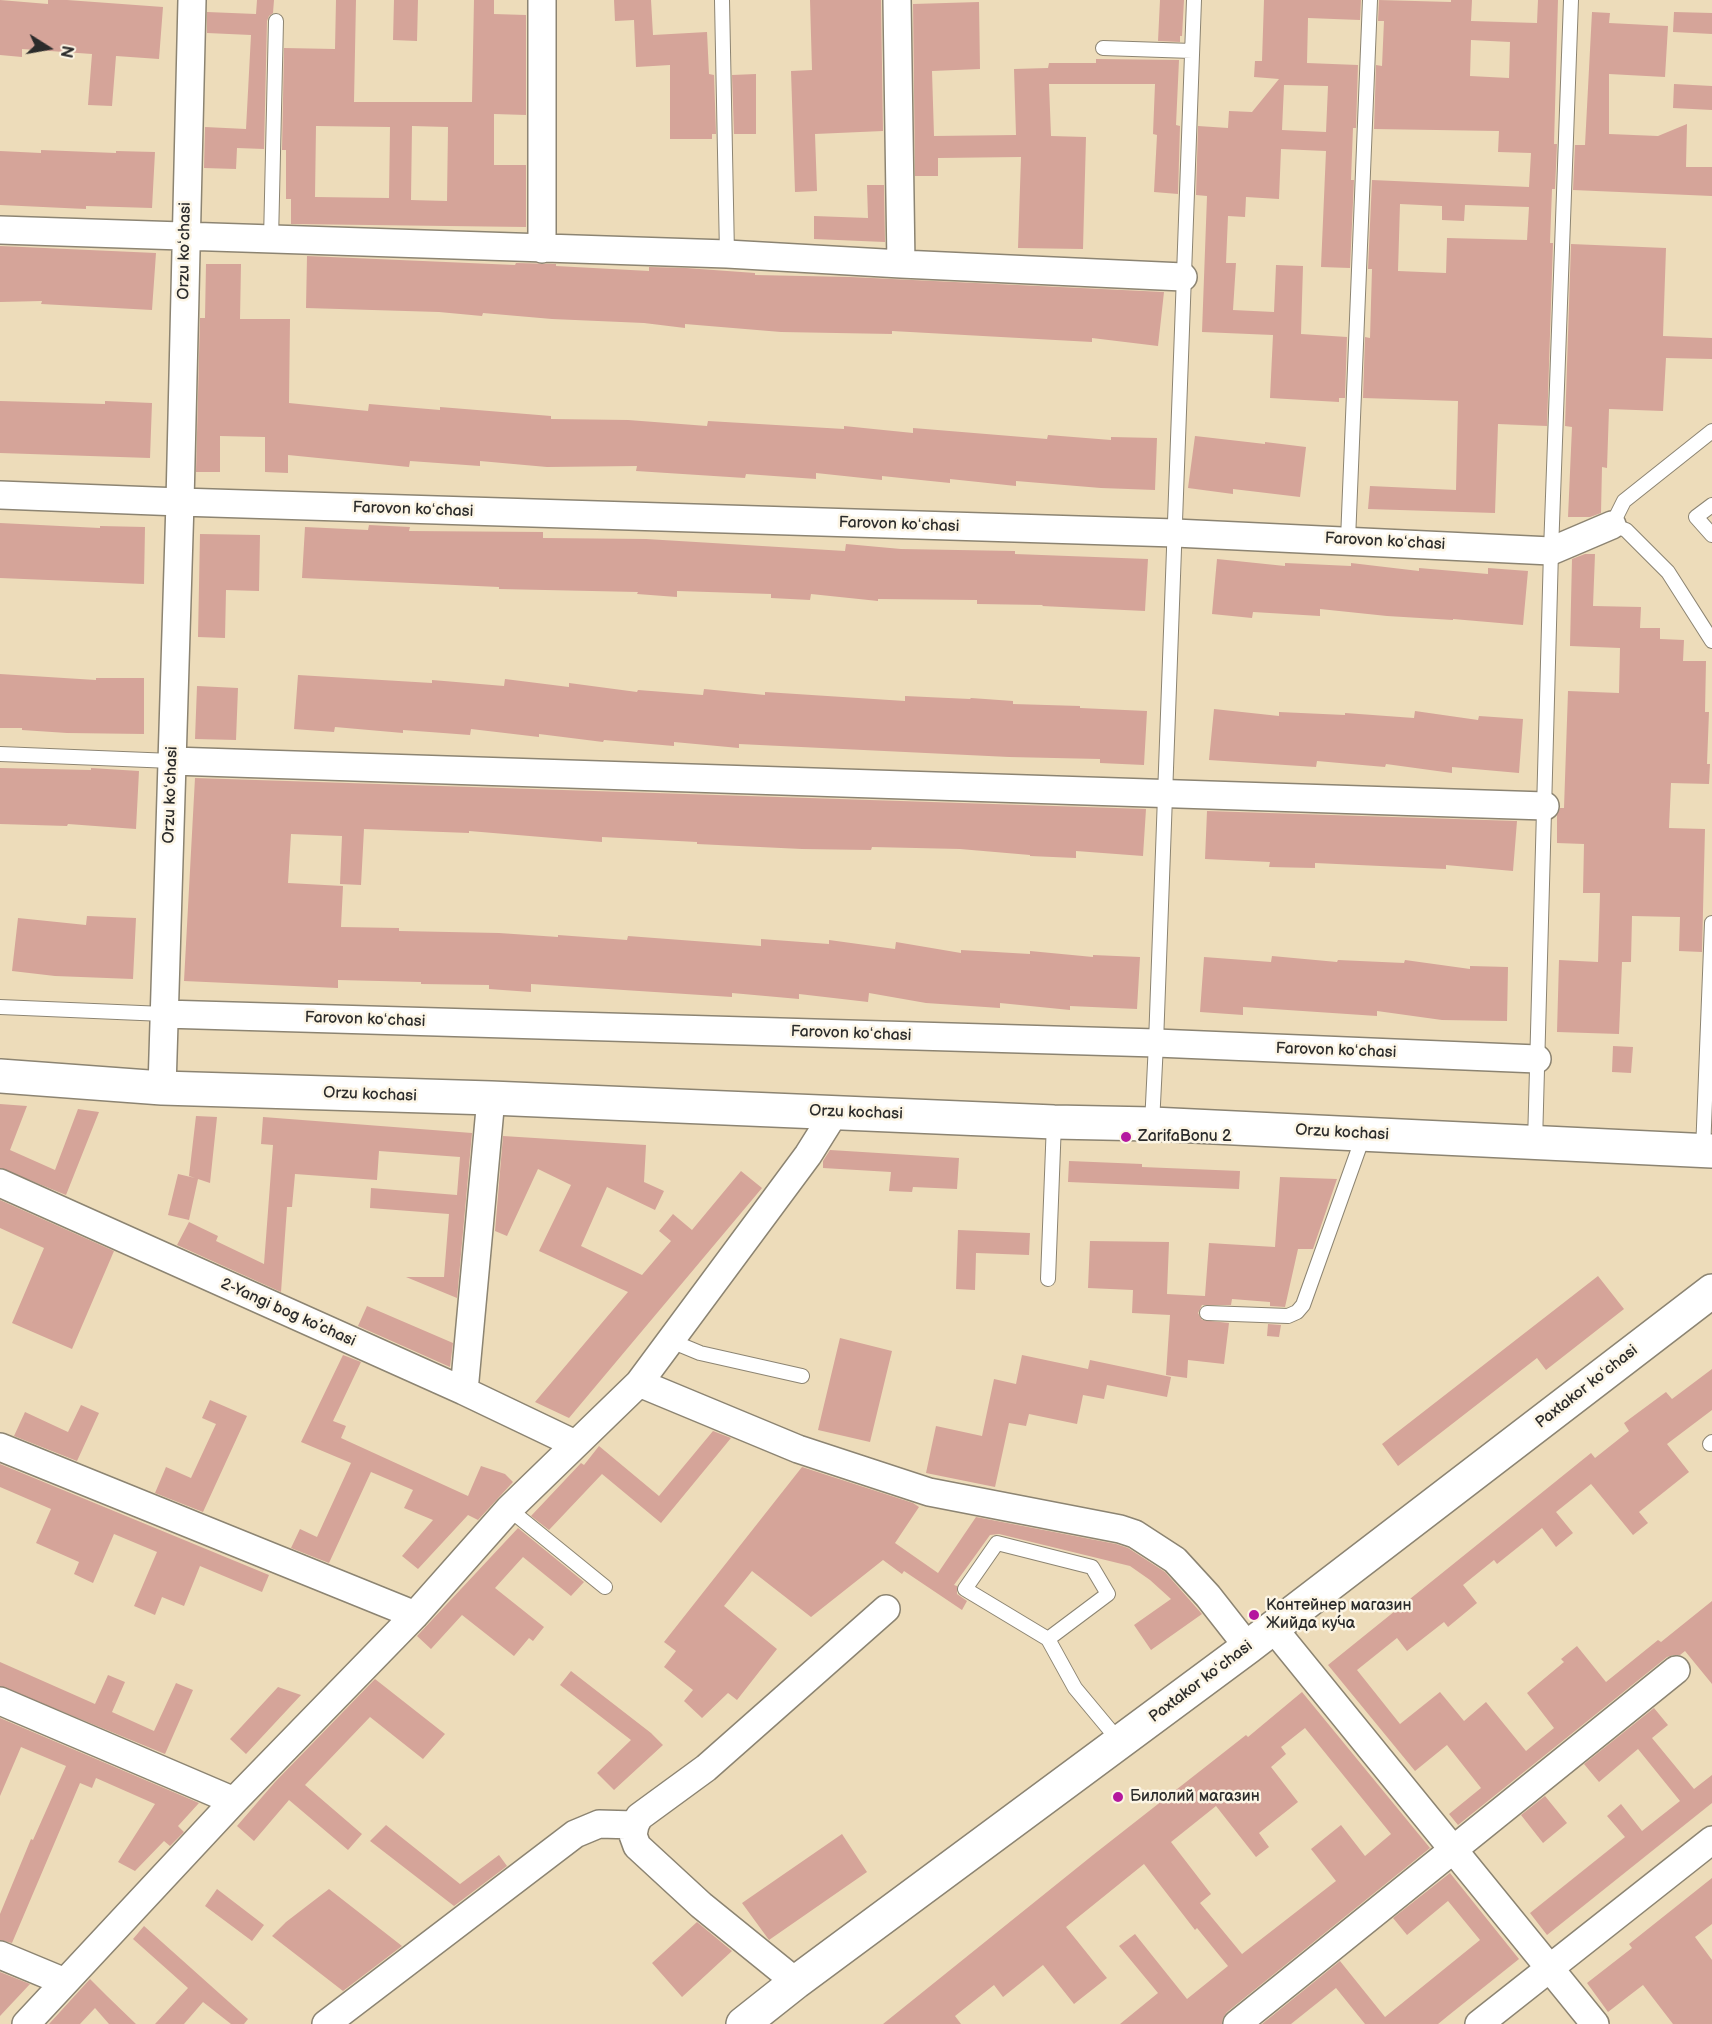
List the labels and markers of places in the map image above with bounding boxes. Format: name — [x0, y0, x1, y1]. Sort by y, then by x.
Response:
place label: ZarifaBonu 2 — [1138, 1127, 1231, 1147]
marker: ZarifaBonu 2 — [1119, 1130, 1133, 1144]
place label: Контейнер магазин Жийда ку́ча — [1266, 1596, 1412, 1634]
marker: Контейнер магазин Жийда ку́ча — [1247, 1608, 1261, 1622]
place label: Билолий магазин — [1130, 1787, 1260, 1807]
marker: Билолий магазин — [1111, 1790, 1125, 1804]

